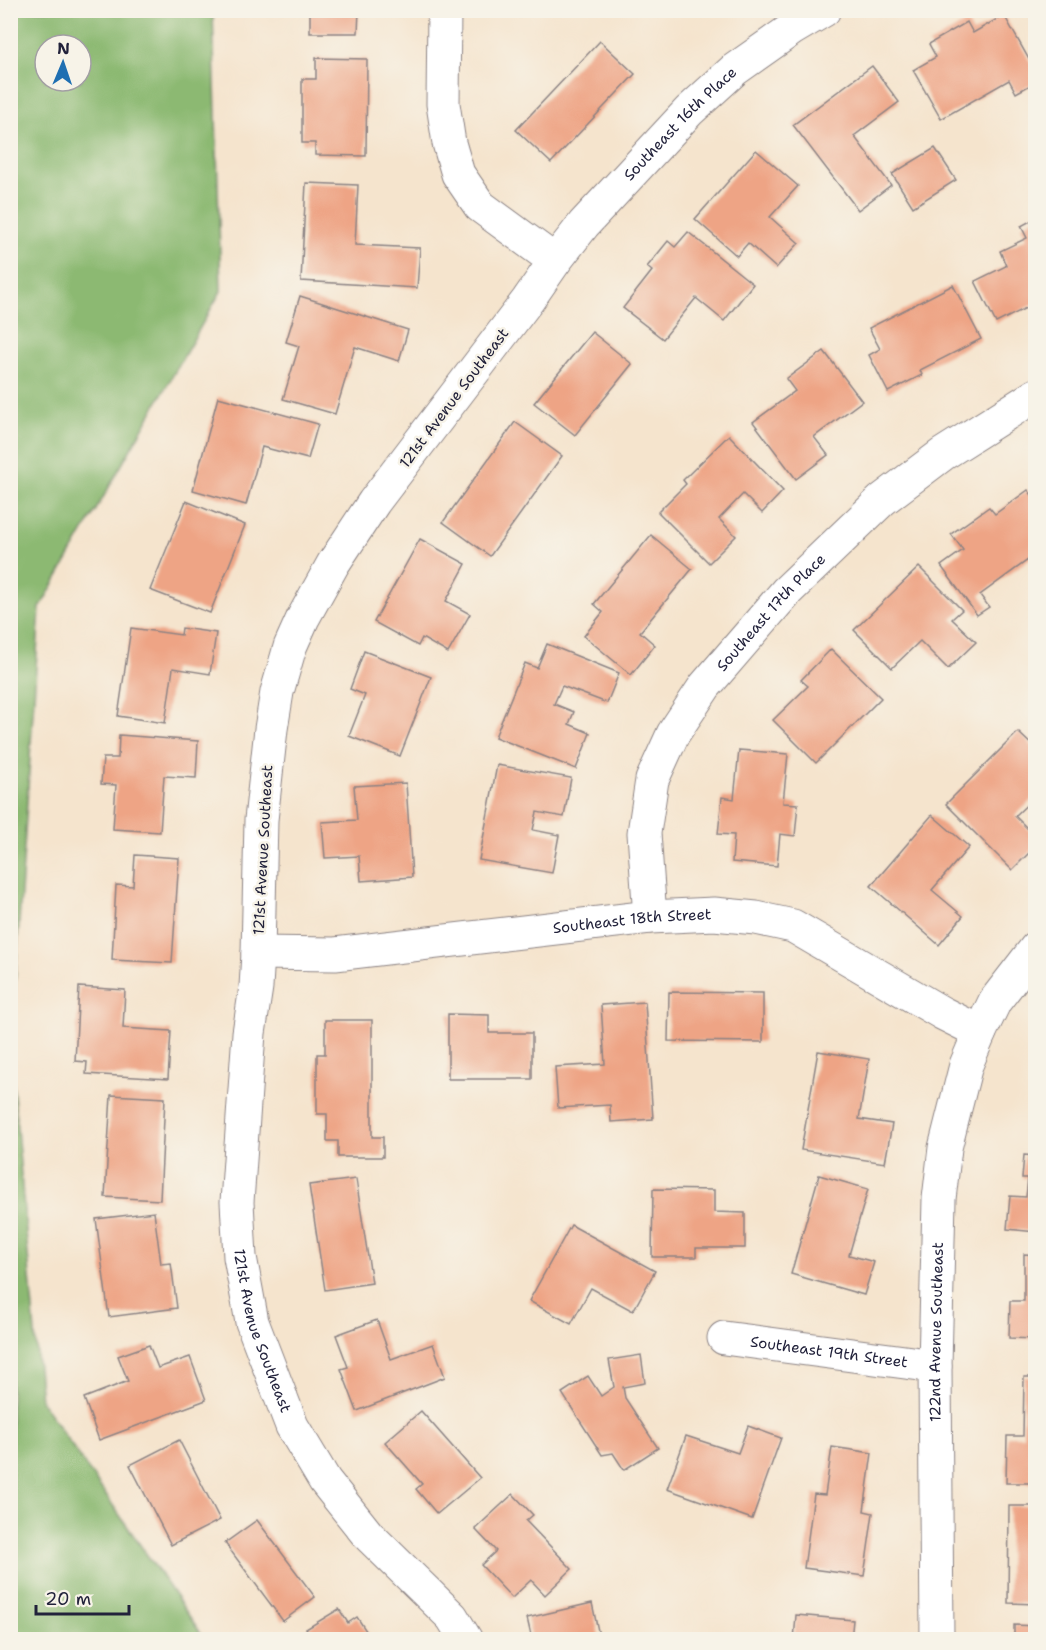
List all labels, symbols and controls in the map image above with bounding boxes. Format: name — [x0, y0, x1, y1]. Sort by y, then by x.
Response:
north arrow — [33, 33, 93, 93]
text: N — [57, 38, 70, 59]
street label: Southeast 16th Place — [619, 62, 741, 185]
street label: 121st Avenue Southeast — [395, 324, 513, 472]
street label: Southeast 17th Place — [712, 549, 830, 675]
street label: 121st Avenue Southeast — [249, 764, 277, 936]
street label: Southeast 18th Street — [552, 904, 712, 938]
street label: 122nd Avenue Southeast — [925, 1242, 948, 1422]
street label: 121st Avenue Southeast — [230, 1248, 296, 1415]
street label: Southeast 19th Street — [749, 1332, 909, 1372]
scale bar — [36, 1578, 129, 1616]
text: 20 m — [45, 1587, 91, 1611]

